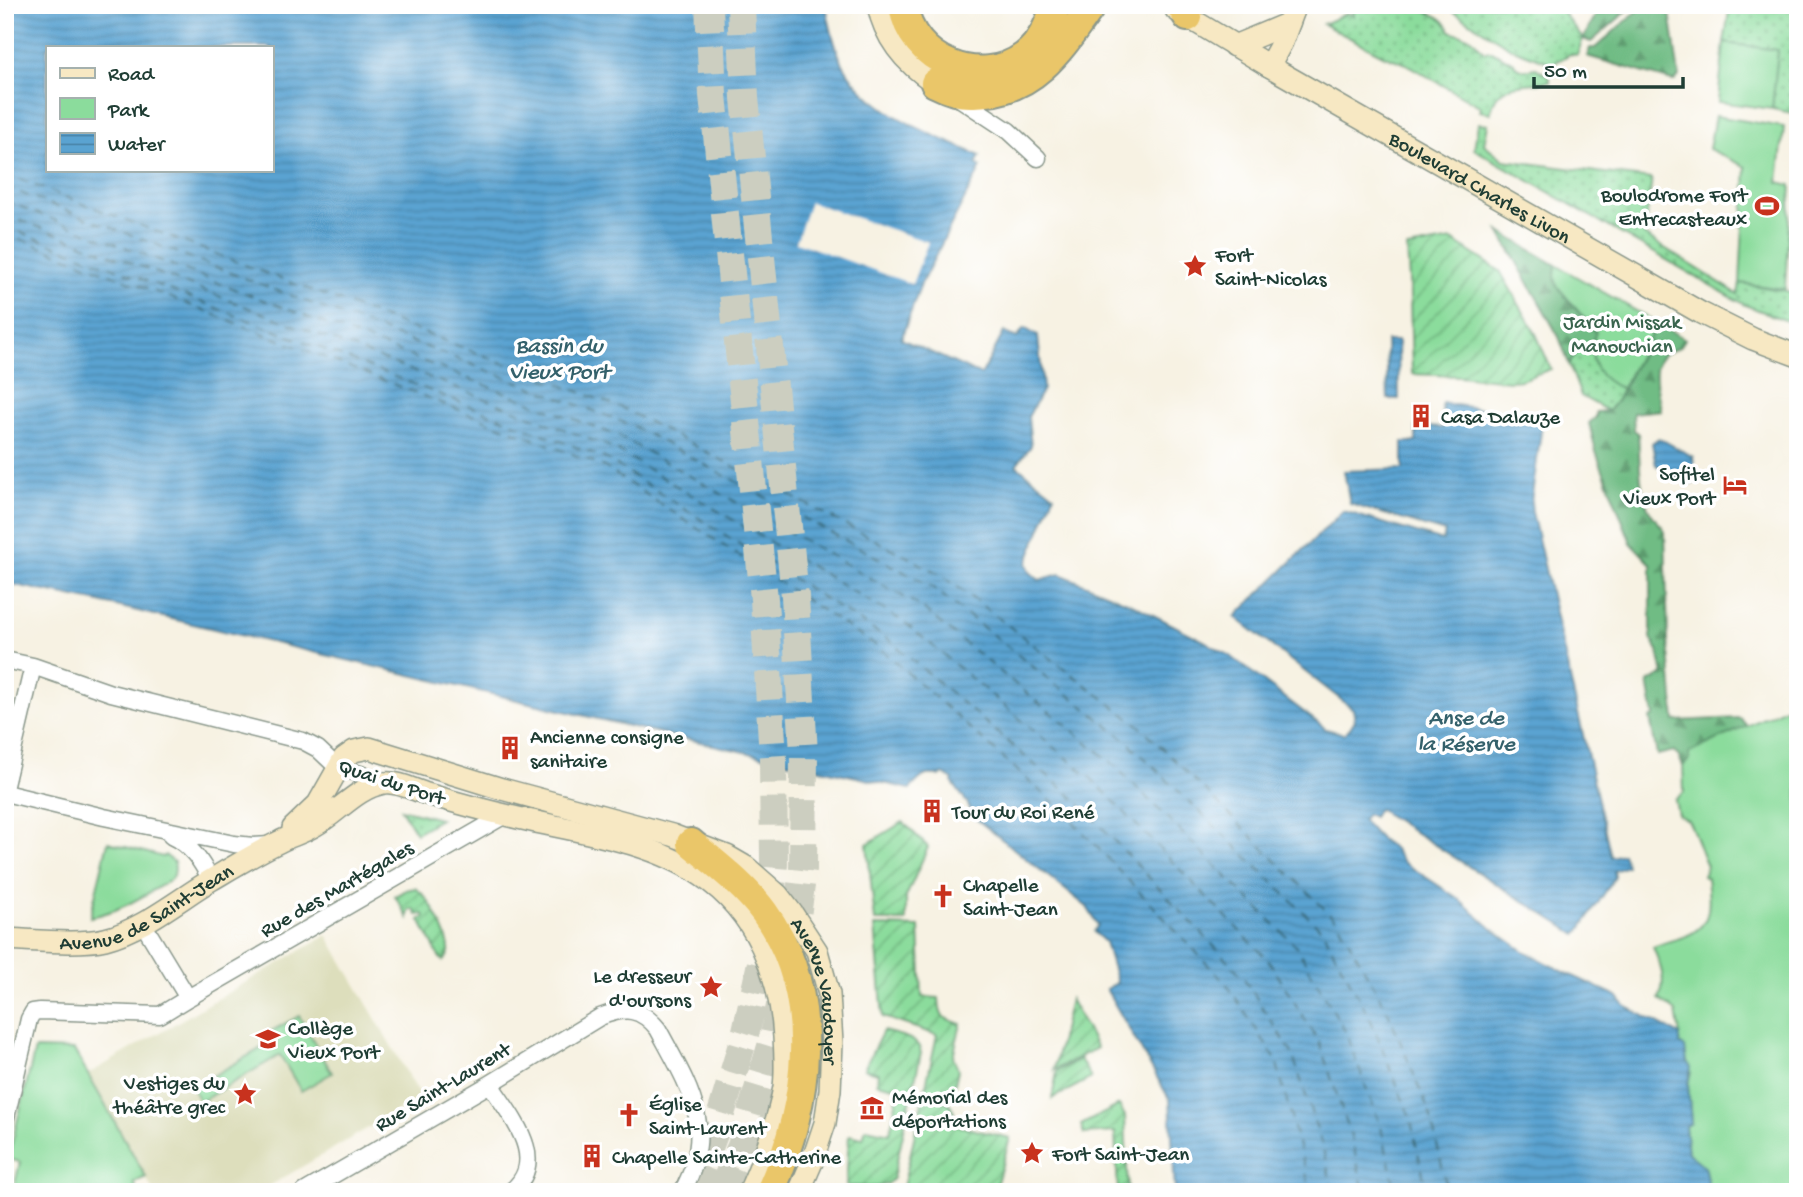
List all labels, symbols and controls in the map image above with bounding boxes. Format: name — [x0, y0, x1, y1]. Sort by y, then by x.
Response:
legend — [46, 46, 273, 172]
scale bar — [1534, 46, 1682, 90]
text: 50 m — [1544, 61, 1587, 86]
text: Road — [108, 64, 156, 89]
text: Park — [107, 100, 151, 125]
street label: Boulevard Charles Livon — [1383, 128, 1574, 252]
text: Water — [108, 134, 166, 159]
place label: Boulodrome Fort Entrecasteaux — [1600, 185, 1749, 234]
sports icon: Boulodrome Fort Entrecasteaux — [1753, 192, 1781, 220]
place label: Fort Saint-Nicolas — [1214, 245, 1328, 294]
place icon: Fort Saint-Nicolas — [1181, 252, 1209, 280]
park label: Jardin Missak Manouchian — [1563, 312, 1683, 361]
water label: Bassin du Vieux Port — [509, 334, 613, 387]
building icon: Casa Dalauze — [1407, 402, 1435, 430]
place label: Casa Dalauze — [1441, 407, 1561, 432]
place label: Sofitel Vieux Port — [1623, 464, 1717, 513]
hotel icon: Sofitel Vieux Port — [1721, 471, 1749, 499]
water label: Anse de la Réserve — [1417, 706, 1516, 759]
place label: Ancienne consigne sanitaire — [530, 727, 685, 776]
building icon: Ancienne consigne sanitaire — [496, 734, 524, 762]
street label: Quai du Port — [334, 755, 450, 814]
building icon: Tour du Roi René — [918, 797, 946, 825]
place label: Tour du Roi René — [951, 802, 1096, 827]
street label: Rue des Martégales — [257, 836, 420, 945]
street label: Avenue de Saint-Jean — [59, 860, 239, 958]
place label: Chapelle Saint-Jean — [963, 875, 1058, 924]
church icon: Chapelle Saint-Jean — [929, 882, 957, 910]
street label: Avenue Vaudoyer — [782, 914, 841, 1066]
place label: Le dresseur d'oursons — [593, 966, 693, 1015]
place icon: Le dresseur d'oursons — [697, 973, 725, 1001]
place label: Collège Vieux Port — [287, 1018, 382, 1067]
school or university icon: Collège Vieux Port — [254, 1025, 282, 1053]
street label: Rue Saint-Laurent — [371, 1037, 518, 1139]
place label: Vestiges du théâtre grec — [111, 1073, 226, 1122]
place icon: Vestiges du théâtre grec — [231, 1080, 259, 1108]
place label: Mémorial des déportations — [892, 1087, 1009, 1136]
place label: Église Saint-Laurent — [649, 1094, 769, 1143]
museum icon: Mémorial des déportations — [858, 1094, 886, 1122]
church icon: Église Saint-Laurent — [615, 1101, 643, 1129]
place icon: Fort Saint-Jean — [1018, 1139, 1046, 1167]
building icon: Chapelle Sainte-Catherine — [578, 1142, 606, 1170]
place label: Fort Saint-Jean — [1051, 1144, 1189, 1169]
place label: Chapelle Sainte-Catherine — [612, 1147, 842, 1172]

